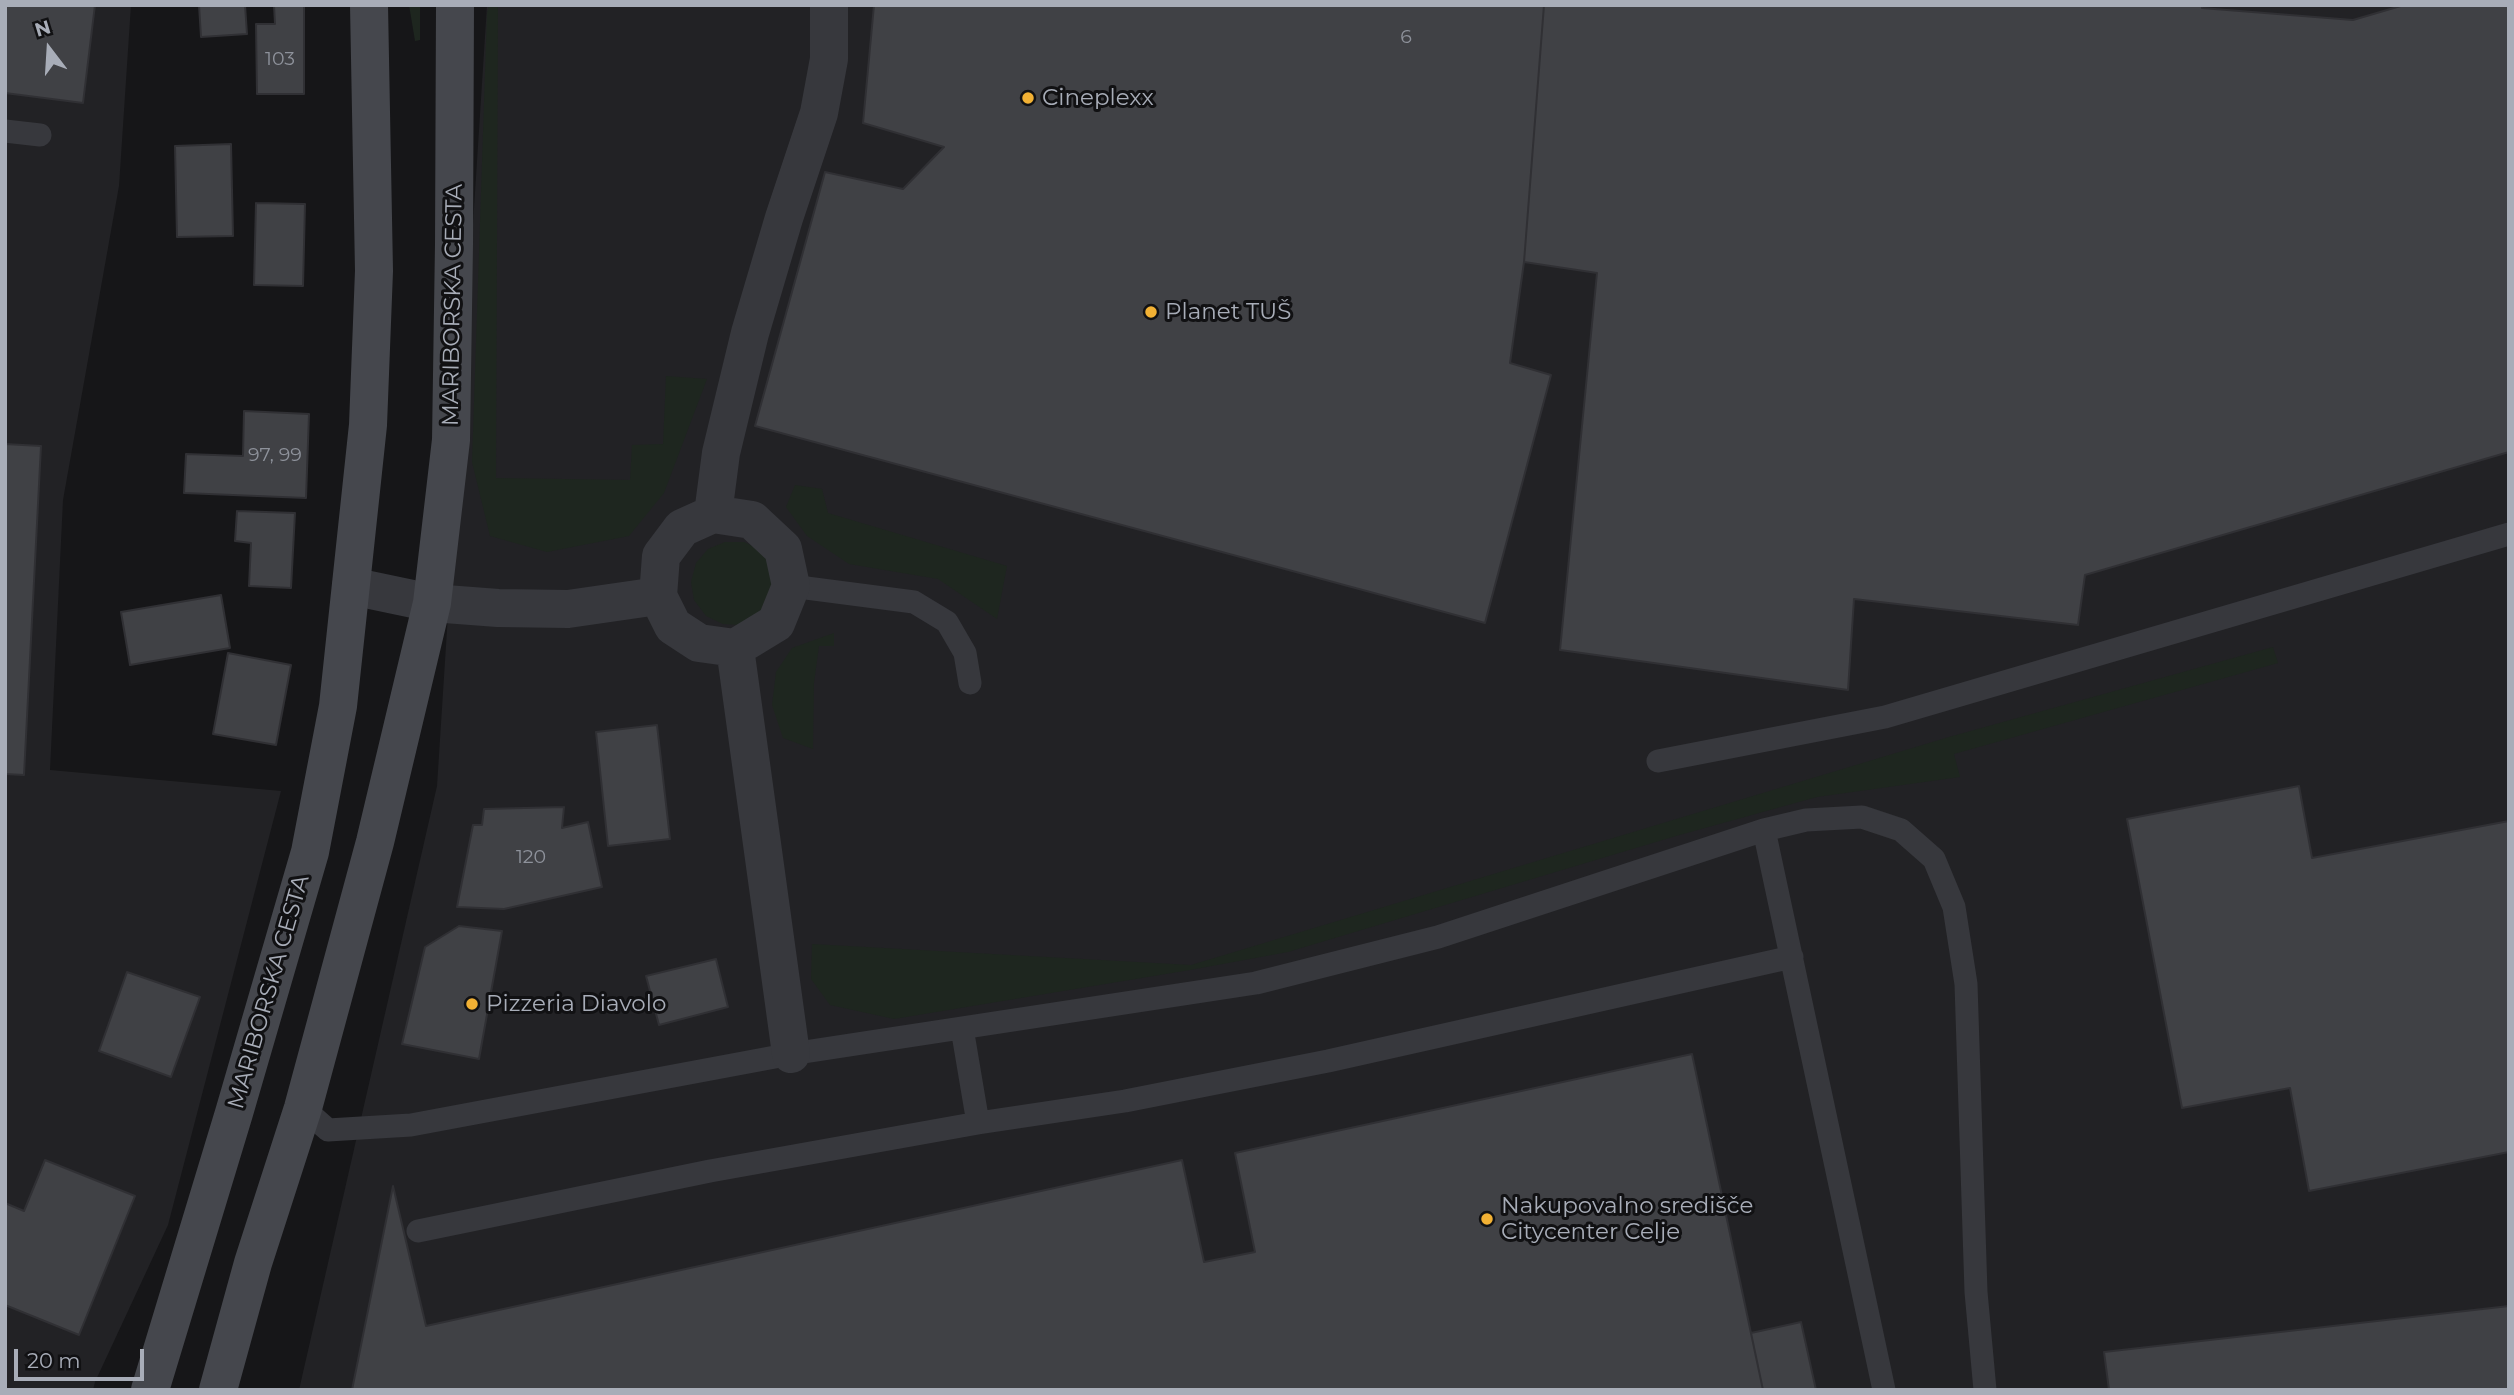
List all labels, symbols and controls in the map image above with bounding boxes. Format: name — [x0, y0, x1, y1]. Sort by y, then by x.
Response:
north arrow — [14, 14, 84, 84]
text: N — [32, 15, 53, 42]
house number: 6 — [1400, 26, 1412, 48]
house number: 103 — [265, 48, 295, 70]
place label: Cineplexx — [1042, 84, 1154, 112]
marker: Cineplexx — [1020, 90, 1036, 106]
street label: MARIBORSKA CESTA — [437, 184, 469, 426]
place label: Planet TUŠ — [1165, 298, 1291, 326]
marker: Planet TUŠ — [1143, 304, 1159, 320]
house number: 97, 99 — [248, 444, 302, 466]
house number: 120 — [516, 846, 546, 868]
street label: MARIBORSKA CESTA — [222, 872, 316, 1112]
place label: Pizzeria Diavolo — [486, 990, 666, 1018]
marker: Pizzeria Diavolo — [464, 996, 480, 1012]
place label: Nakupovalno središče Citycenter Celje — [1501, 1192, 1753, 1246]
marker: Nakupovalno središče Citycenter Celje — [1479, 1211, 1495, 1227]
scale bar — [18, 1336, 147, 1380]
text: 20 m — [27, 1348, 81, 1373]

